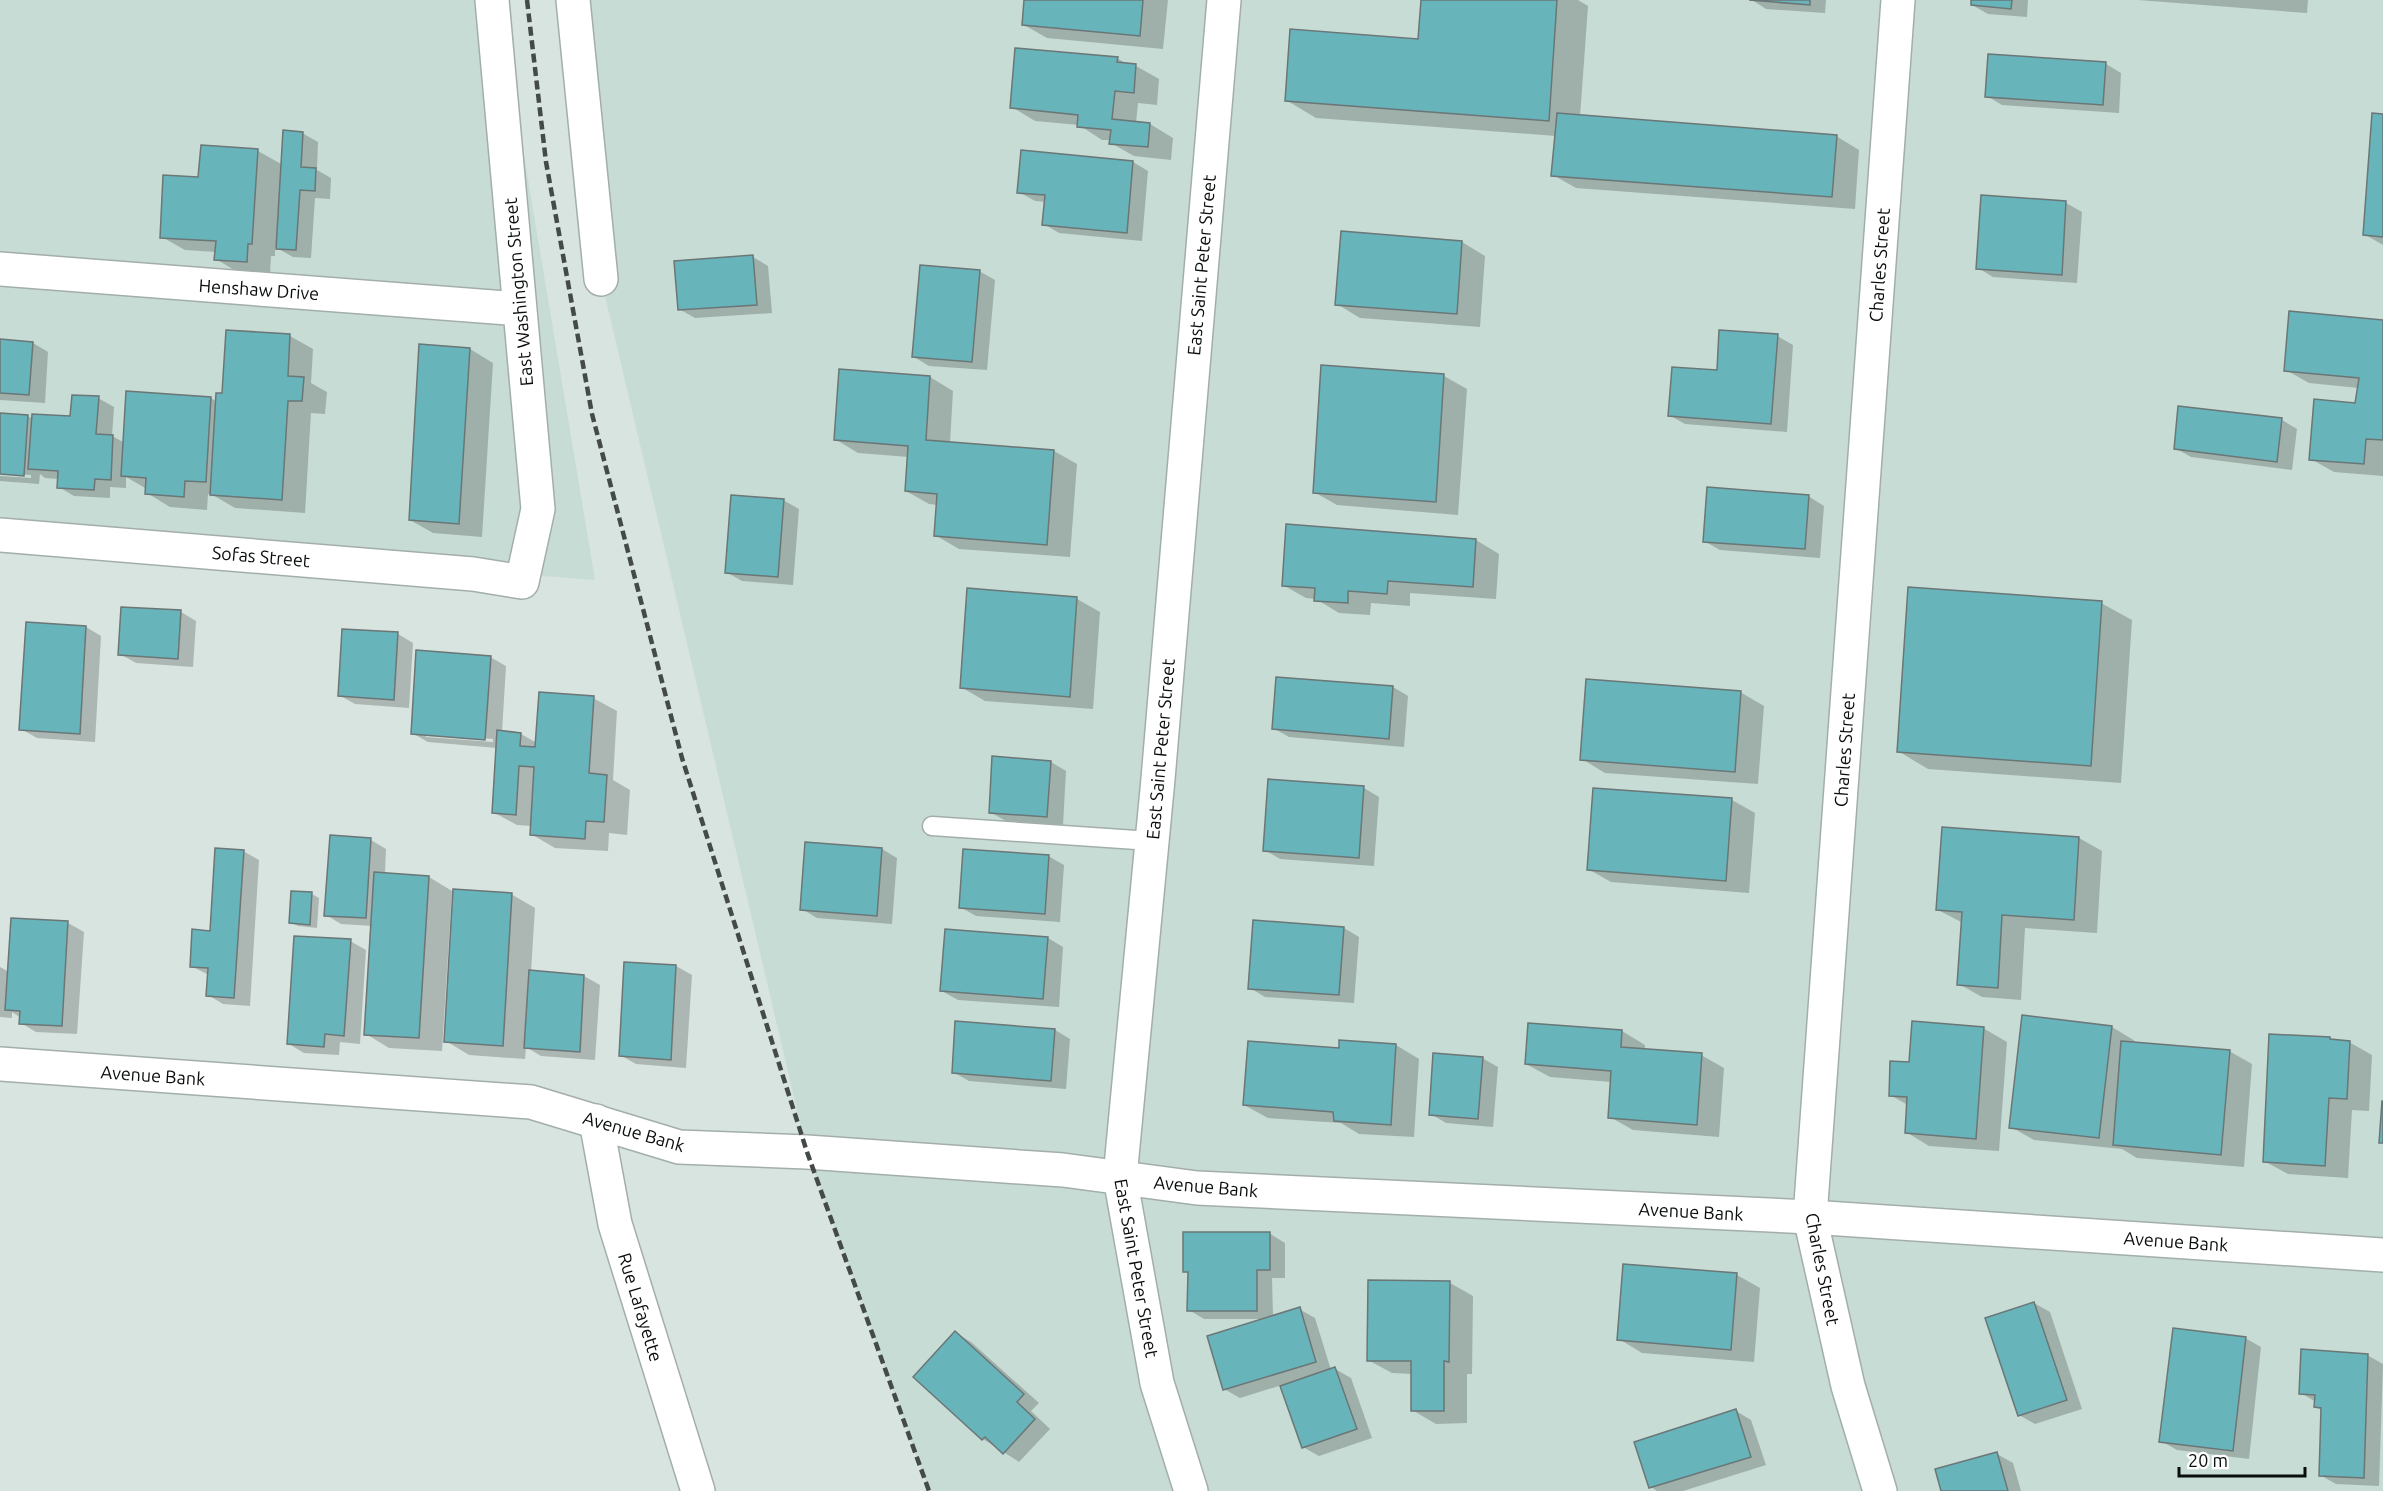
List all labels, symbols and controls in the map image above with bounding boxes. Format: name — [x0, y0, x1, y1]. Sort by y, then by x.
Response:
street label: East Saint Peter Street — [1183, 174, 1219, 356]
street label: East Washington Street — [500, 197, 536, 387]
street label: Charles Street — [1865, 207, 1893, 323]
street label: Henshaw Drive — [198, 275, 320, 303]
street label: Sofas Street — [211, 542, 311, 570]
street label: East Saint Peter Street — [1142, 658, 1178, 840]
street label: Charles Street — [1830, 692, 1858, 808]
street label: Avenue Bank — [100, 1061, 206, 1089]
street label: Avenue Bank — [581, 1107, 687, 1155]
street label: Avenue Bank — [1153, 1171, 1259, 1201]
street label: East Saint Peter Street — [1111, 1177, 1163, 1359]
street label: Avenue Bank — [1638, 1198, 1744, 1224]
street label: Charles Street — [1802, 1211, 1844, 1327]
street label: Avenue Bank — [2123, 1227, 2229, 1255]
street label: Rue Lafayette — [615, 1250, 667, 1364]
scale bar — [2179, 1440, 2305, 1478]
text: 20 m — [2188, 1450, 2228, 1470]

